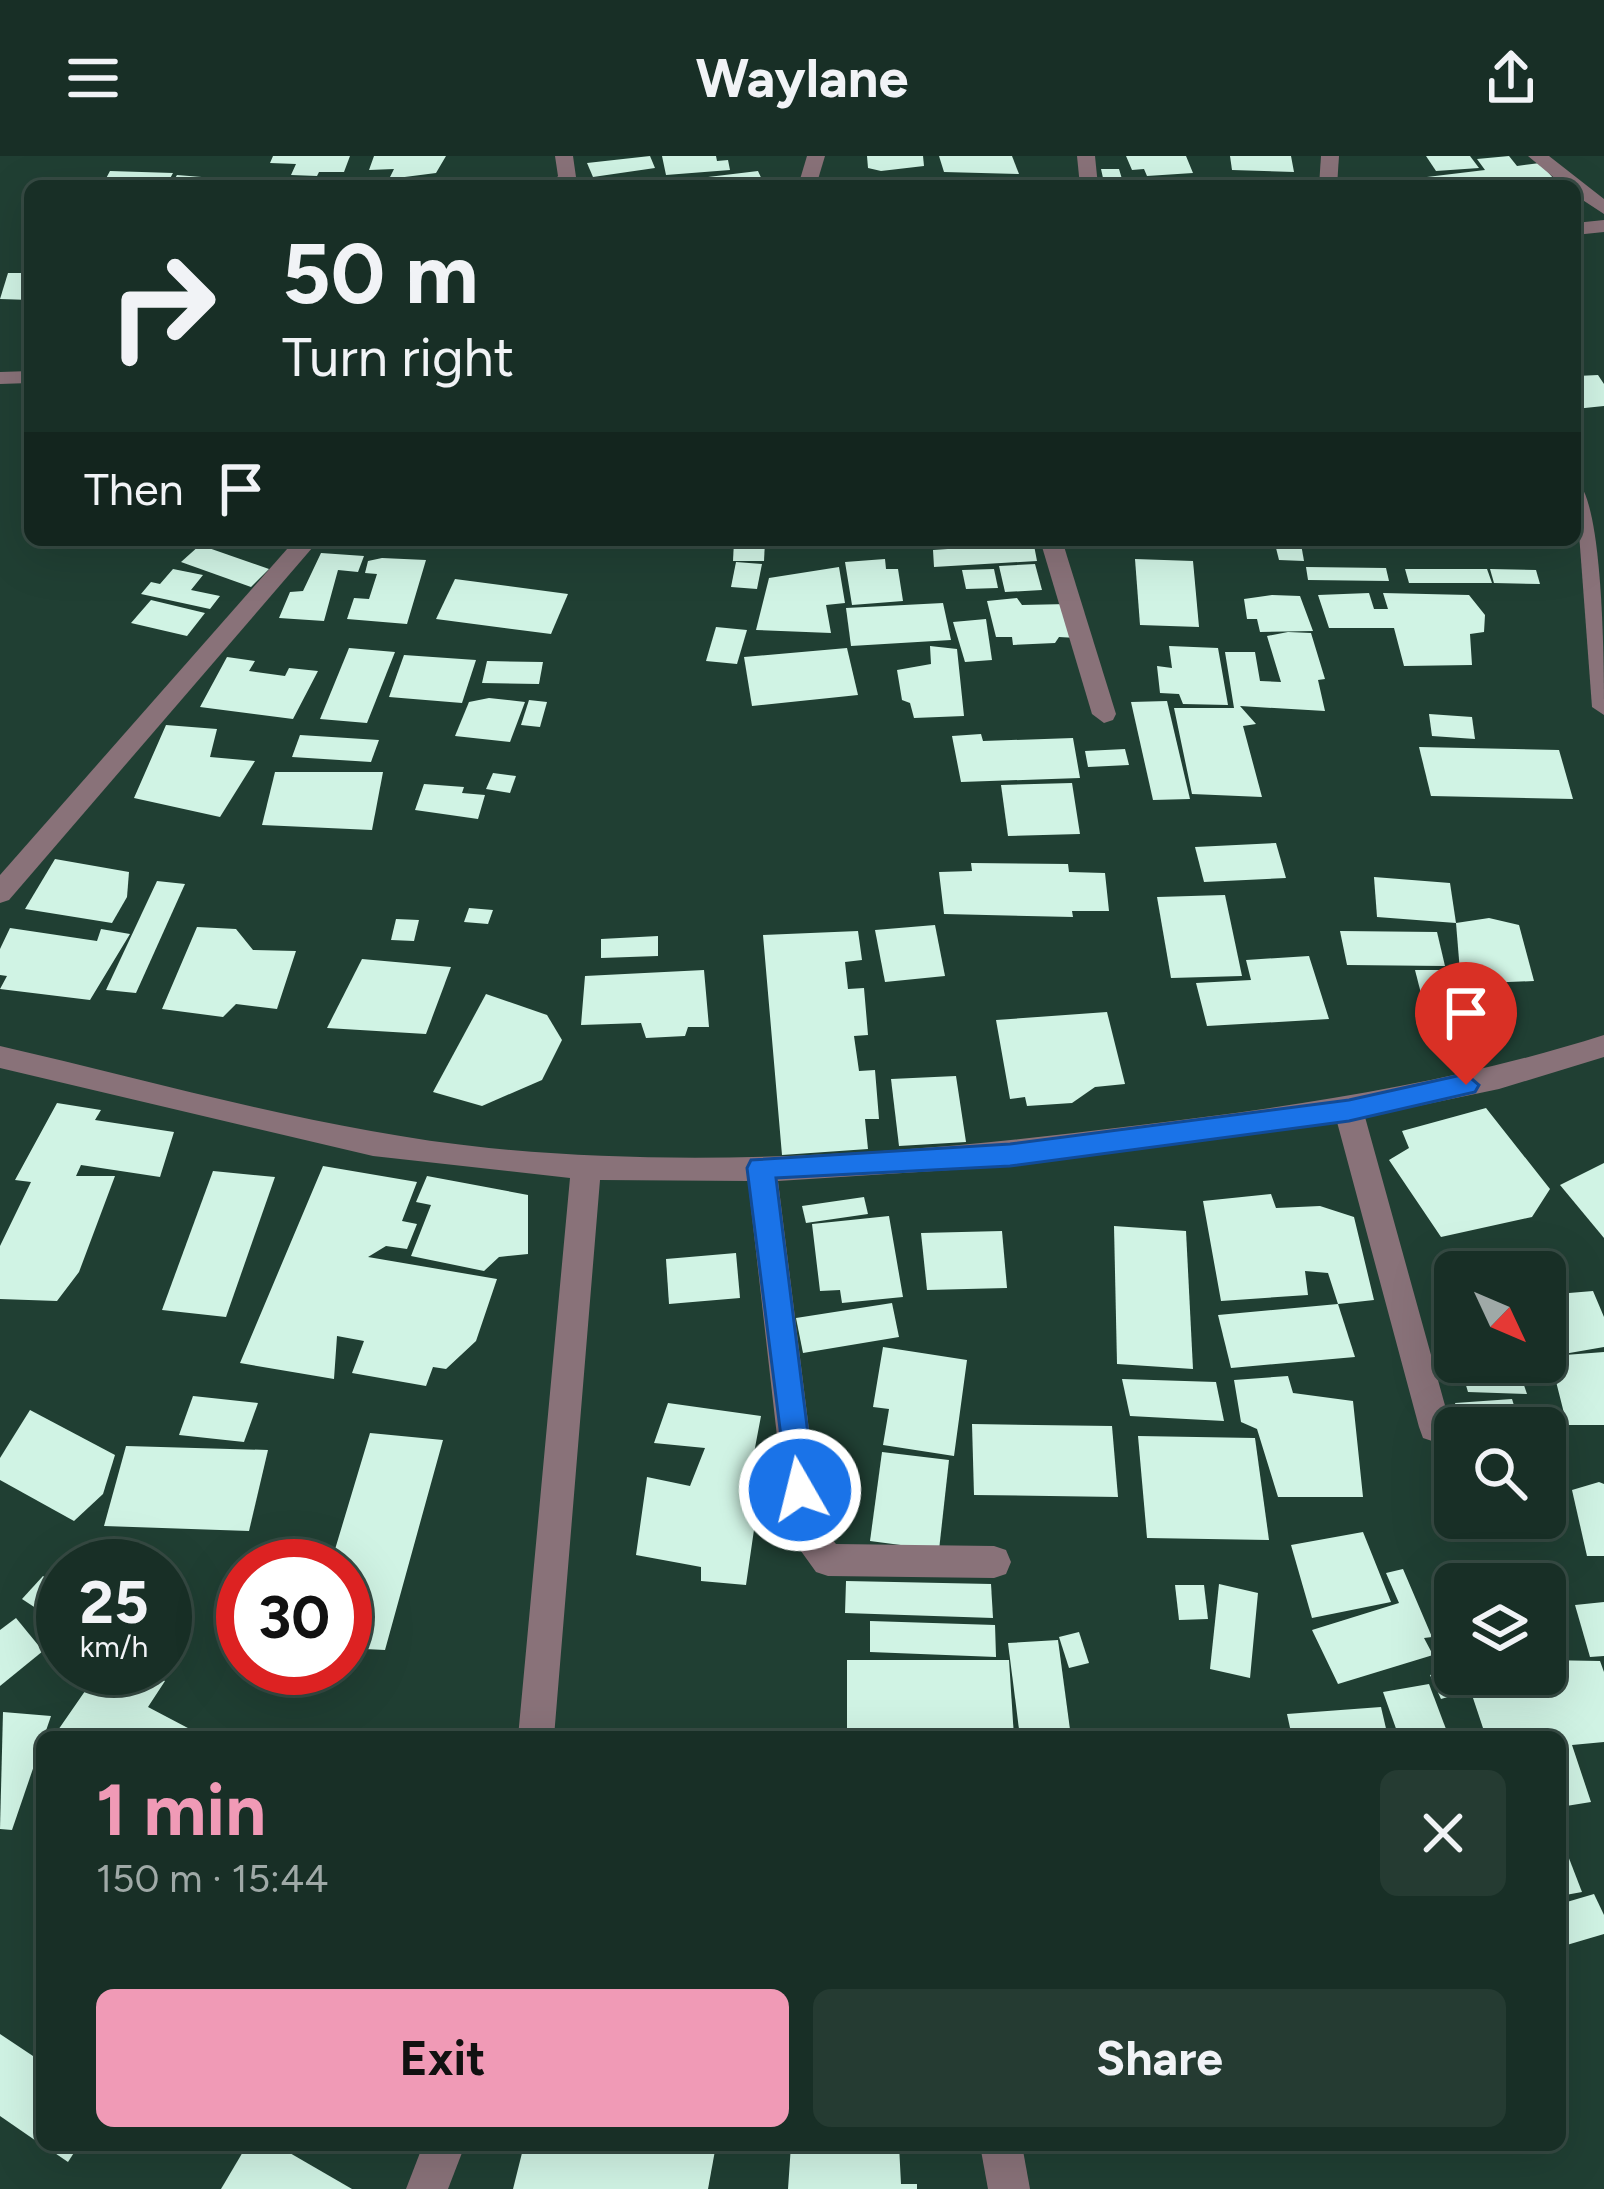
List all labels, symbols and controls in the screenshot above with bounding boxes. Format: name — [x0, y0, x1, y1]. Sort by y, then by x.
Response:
icon: menu — [60, 45, 126, 111]
icon: share — [1478, 45, 1544, 111]
text: Waylane — [696, 46, 908, 111]
text: 50 m — [282, 223, 478, 324]
icon: right — [84, 228, 240, 384]
text: Turn right — [282, 325, 514, 390]
icon: arrive — [208, 456, 274, 522]
text: Then — [84, 462, 184, 516]
pin — [1415, 962, 1517, 1085]
icon: arrive — [1433, 980, 1499, 1046]
north arrow — [1434, 1251, 1566, 1383]
map controls — [1434, 1251, 1566, 1695]
button: search — [1434, 1407, 1566, 1539]
position arrow — [737, 1427, 863, 1553]
speed limit sign: 30 — [216, 1539, 372, 1695]
button: layers — [1434, 1563, 1566, 1695]
text: 25 — [79, 1566, 149, 1638]
text: km/h — [80, 1628, 148, 1665]
text: 1 min — [96, 1767, 266, 1853]
button: close — [1380, 1770, 1506, 1896]
text: 150 m · 15:44 — [96, 1855, 328, 1902]
button: Exit — [96, 1989, 789, 2127]
button: Share — [813, 1989, 1506, 2127]

